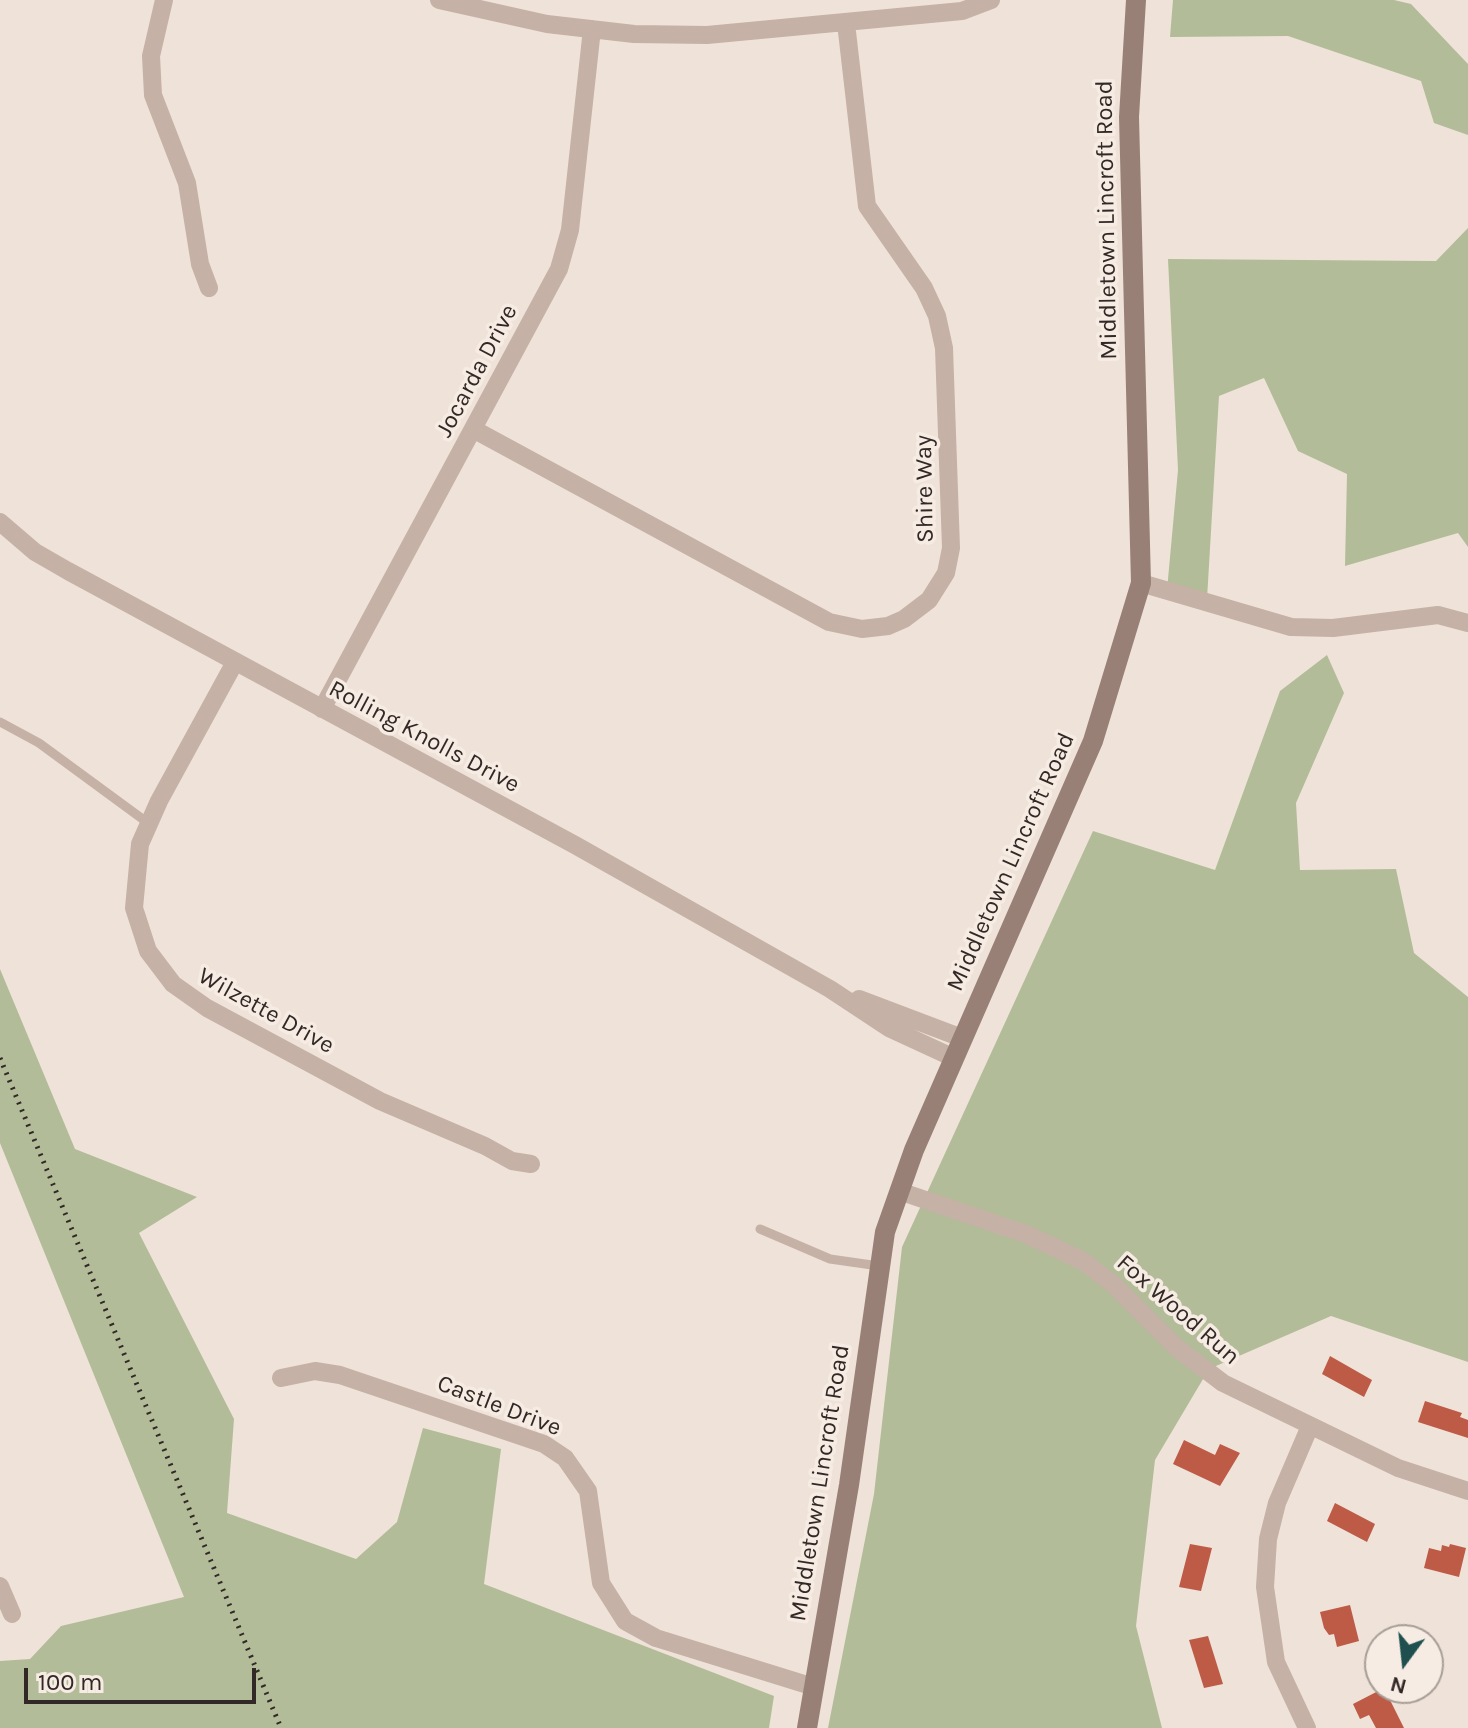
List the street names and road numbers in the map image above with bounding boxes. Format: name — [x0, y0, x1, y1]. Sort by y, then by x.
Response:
street label: Middletown Lincroft Road — [1090, 80, 1124, 360]
street label: Jocarda Drive — [430, 300, 524, 442]
street label: Shire Way — [910, 435, 940, 543]
street label: Rolling Knolls Drive — [324, 674, 524, 800]
street label: Middletown Lincroft Road — [941, 728, 1081, 996]
street label: Wilzette Drive — [193, 962, 339, 1060]
street label: Fox Wood Run — [1111, 1249, 1245, 1371]
street label: Middletown Lincroft Road — [784, 1343, 856, 1623]
street label: Castle Drive — [433, 1369, 565, 1443]

